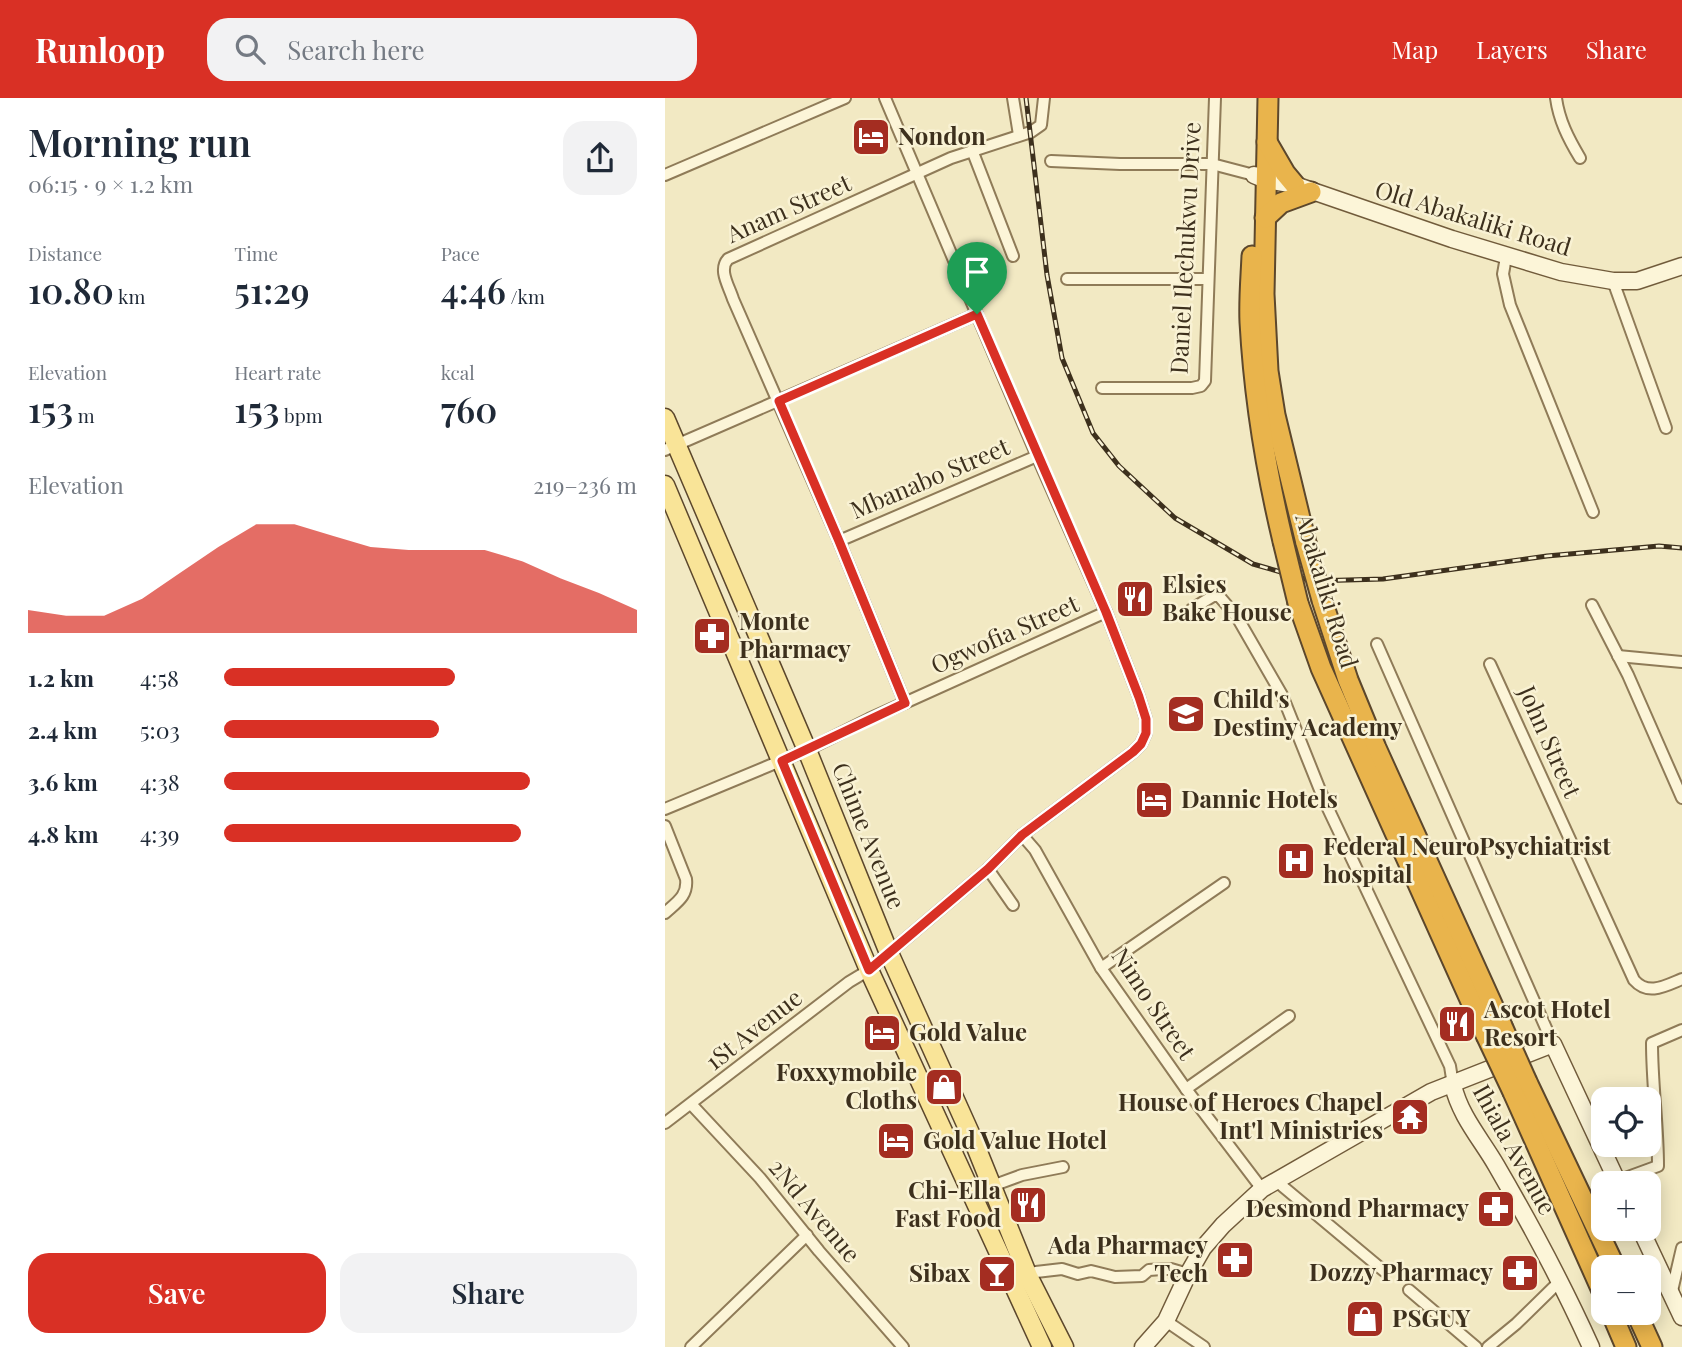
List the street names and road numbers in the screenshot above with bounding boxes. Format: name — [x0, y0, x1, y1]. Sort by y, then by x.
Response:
street label: Daniel Ilechukwu Drive — [1161, 121, 1207, 375]
street label: Anam Street — [720, 165, 856, 249]
street label: Old Abakaliki Road — [1372, 172, 1576, 262]
street label: Mbanabo Street — [845, 429, 1014, 525]
street label: Abakaliki Road — [1289, 508, 1367, 672]
street label: Ogwofia Street — [925, 586, 1084, 680]
street label: John Street — [1512, 679, 1590, 803]
street label: Chime Avenue — [826, 757, 914, 913]
street label: Nimo Street — [1105, 941, 1204, 1066]
street label: 1St Avenue — [698, 981, 808, 1076]
street label: Ihiala Avenue — [1467, 1078, 1565, 1220]
street label: 2Nd Avenue — [763, 1151, 868, 1268]

